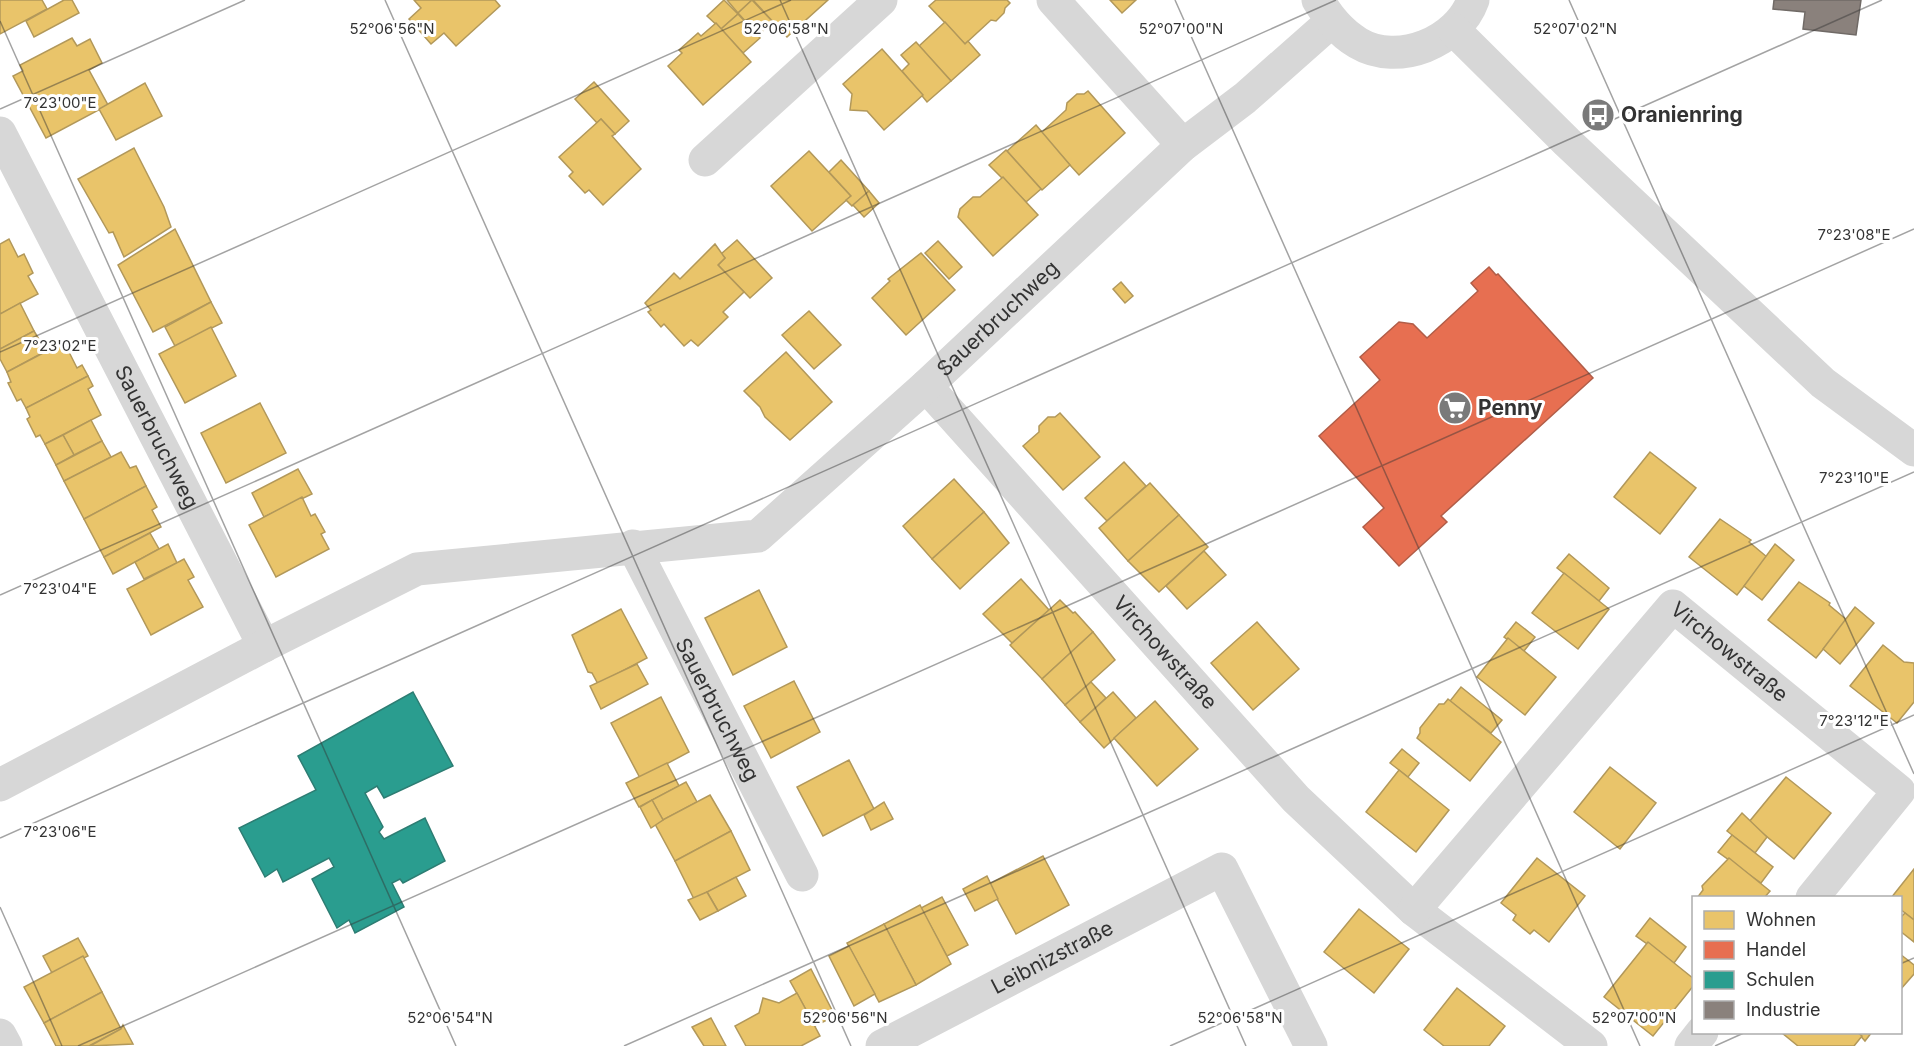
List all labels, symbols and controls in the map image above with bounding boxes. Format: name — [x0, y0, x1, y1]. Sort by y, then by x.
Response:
text: 52°06'56"N — [349, 19, 435, 38]
text: 52°06'58"N — [743, 19, 829, 38]
text: 52°07'00"N — [1139, 19, 1223, 38]
text: 52°07'02"N — [1533, 19, 1617, 38]
text: 7°23'00"E — [23, 93, 97, 112]
bus stop icon: Oranienring — [1580, 97, 1616, 133]
place label: Oranienring — [1621, 102, 1743, 127]
text: 7°23'08"E — [1818, 225, 1890, 244]
street label: Sauerbruchweg — [931, 255, 1064, 381]
text: 7°23'02"E — [24, 336, 96, 355]
street label: Sauerbruchweg — [110, 361, 204, 513]
supermarket icon: Penny — [1437, 390, 1473, 426]
place label: Penny — [1478, 395, 1543, 420]
text: 7°23'10"E — [1819, 468, 1889, 487]
text: 7°23'04"E — [23, 579, 97, 598]
street label: Virchowstraße — [1108, 590, 1223, 714]
street label: Virchowstraße — [1666, 596, 1793, 707]
street label: Sauerbruchweg — [670, 634, 765, 785]
text: 7°23'12"E — [1819, 711, 1889, 730]
text: 7°23'06"E — [23, 822, 97, 841]
legend — [1692, 896, 1902, 1034]
text: Wohnen — [1746, 909, 1816, 930]
street label: Leibnizstraße — [987, 915, 1117, 999]
text: Handel — [1746, 939, 1806, 960]
text: Schulen — [1746, 969, 1815, 990]
text: Industrie — [1746, 999, 1820, 1020]
text: 52°06'54"N — [407, 1008, 493, 1027]
text: 52°06'56"N — [802, 1008, 888, 1027]
text: 52°06'58"N — [1197, 1008, 1283, 1027]
text: 52°07'00"N — [1592, 1008, 1676, 1027]

